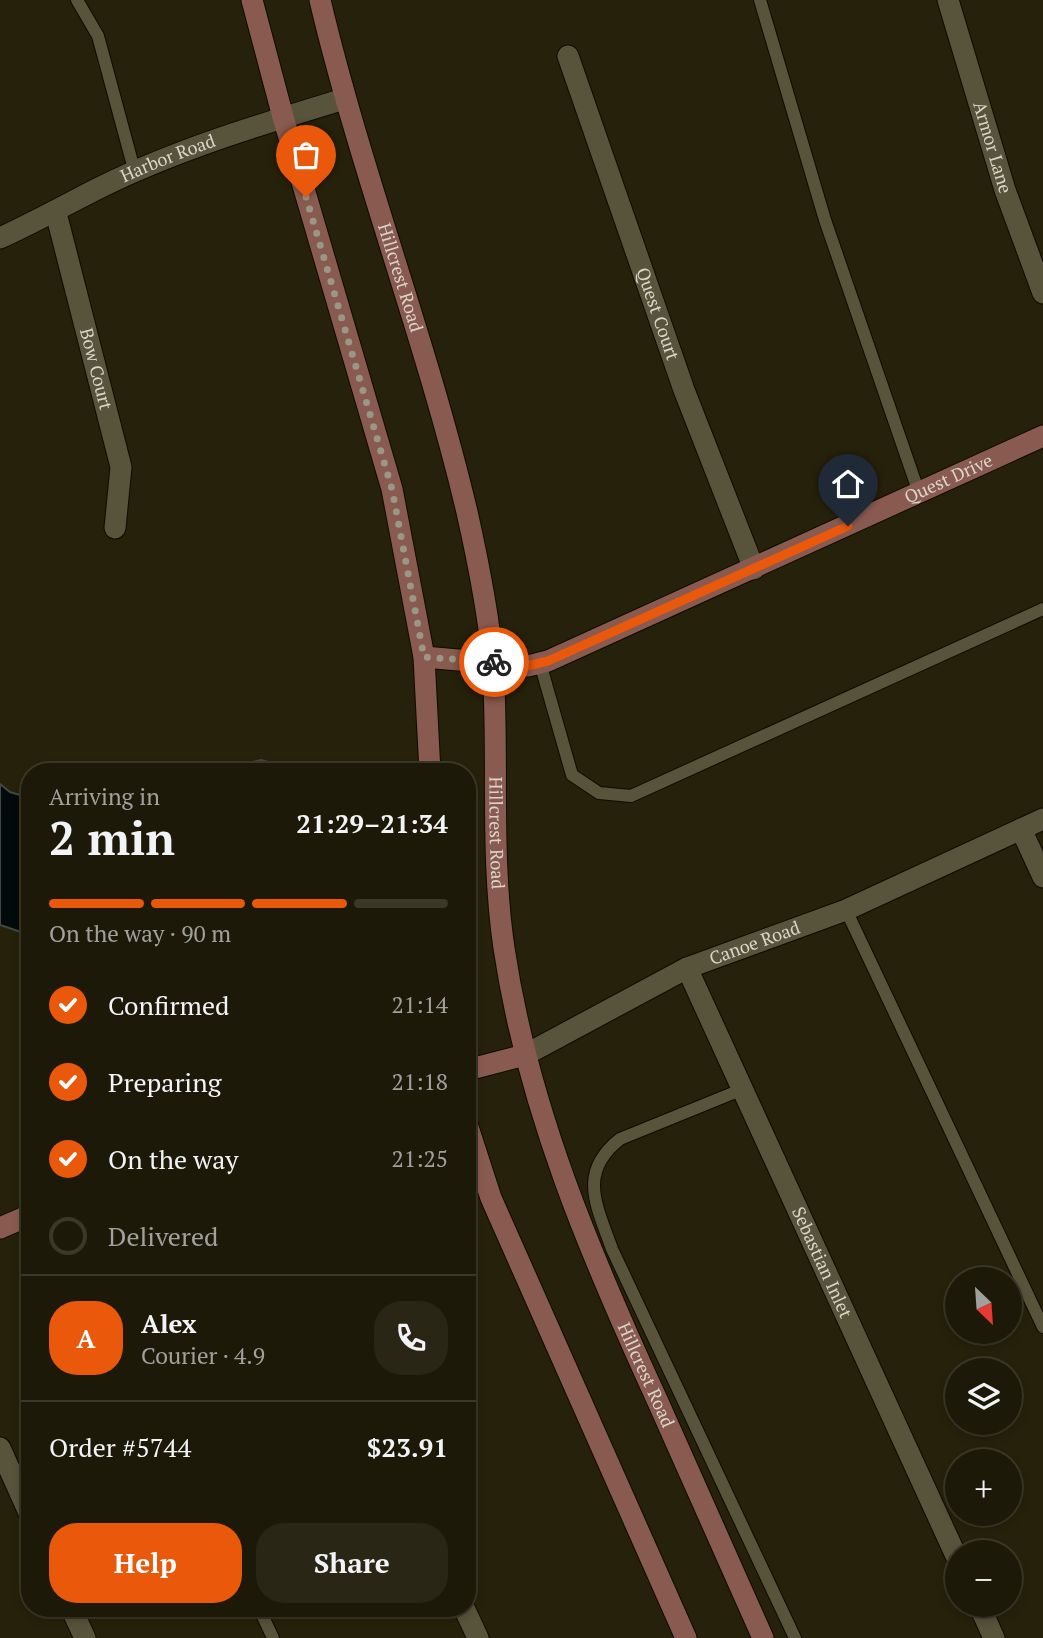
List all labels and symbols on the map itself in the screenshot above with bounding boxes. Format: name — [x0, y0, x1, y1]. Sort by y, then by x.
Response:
street label: Armor Lane — [968, 98, 1018, 196]
pin — [276, 125, 336, 197]
street label: Harbor Road — [116, 128, 218, 187]
street label: Hillcrest Road — [373, 220, 429, 335]
street label: Quest Court — [631, 264, 686, 363]
street label: Bow Court — [75, 325, 119, 412]
street label: Quest Drive — [900, 448, 996, 509]
pin — [818, 454, 878, 526]
courier — [459, 627, 529, 697]
street label: Hillcrest Road — [484, 776, 511, 890]
street label: Canoe Road — [706, 915, 803, 970]
street label: Sebastian Inlet — [787, 1203, 859, 1322]
north arrow — [945, 1267, 1022, 1344]
street label: Hillcrest Road — [613, 1318, 681, 1431]

